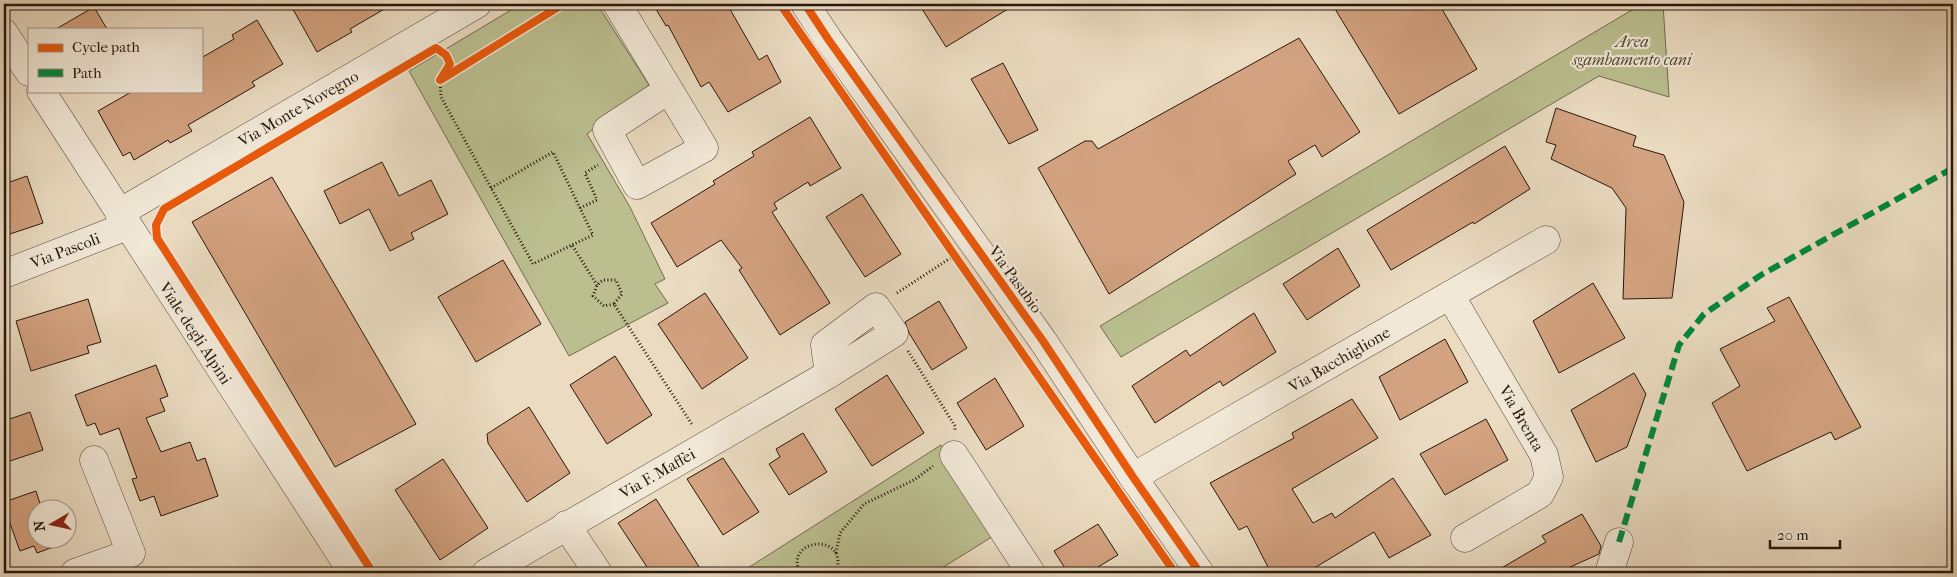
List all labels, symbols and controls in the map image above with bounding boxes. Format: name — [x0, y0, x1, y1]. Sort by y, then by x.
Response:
legend — [28, 28, 202, 92]
park label: Area sgambamento cani — [1571, 32, 1693, 69]
text: Cycle path — [72, 38, 140, 56]
text: Path — [72, 64, 102, 82]
street label: Via Monte Novegno — [234, 66, 362, 151]
street label: Via Pascoli — [27, 228, 103, 273]
street label: Via Pasubio — [984, 241, 1046, 317]
street label: Viale degli Alpini — [155, 278, 236, 388]
street label: Via Bacchiglione — [1284, 323, 1393, 397]
street label: Via Brenta — [1495, 381, 1548, 455]
street label: Via F. Maffei — [615, 444, 699, 503]
north arrow — [28, 500, 78, 550]
scale bar — [1770, 517, 1840, 549]
text: N — [30, 519, 49, 533]
text: 20 m — [1777, 526, 1809, 544]

